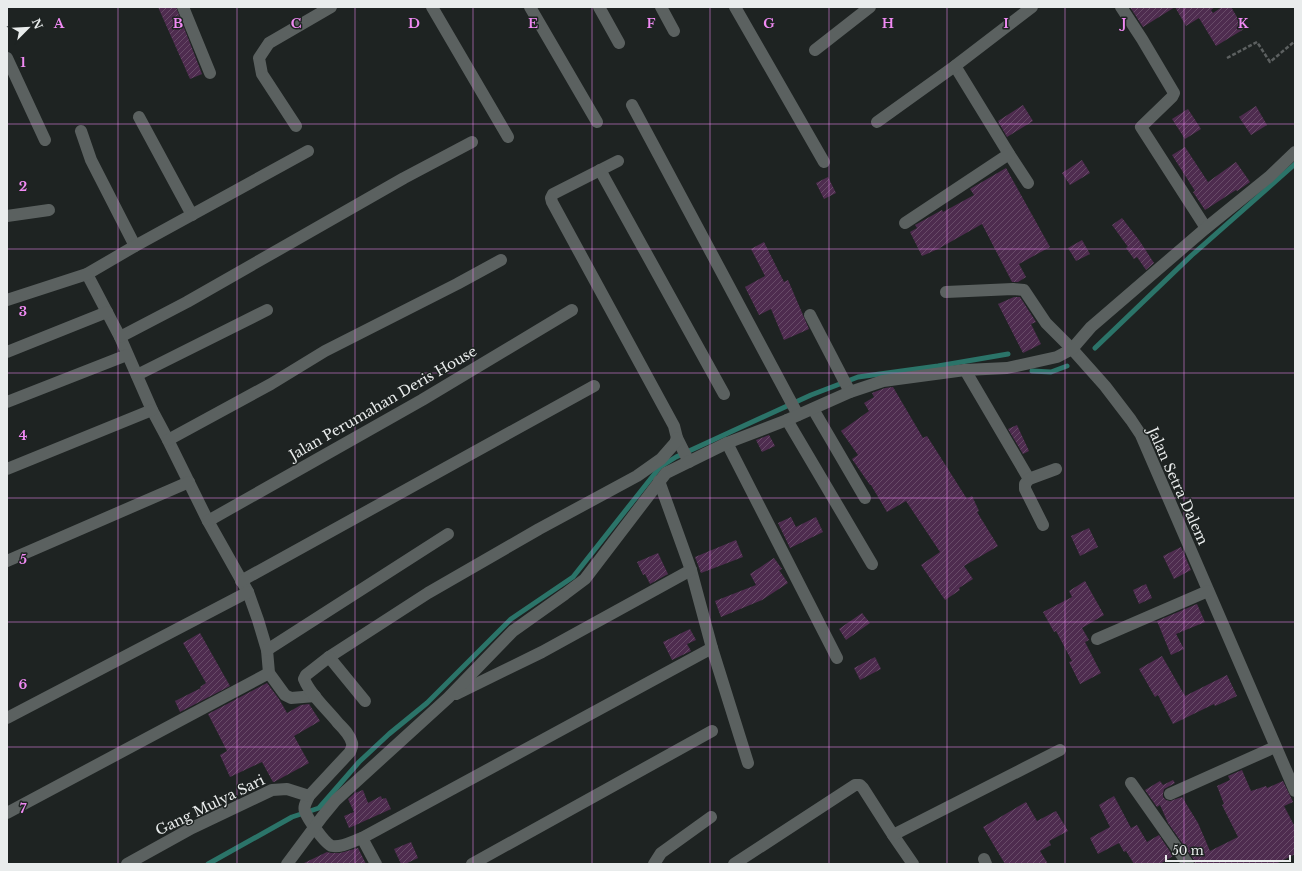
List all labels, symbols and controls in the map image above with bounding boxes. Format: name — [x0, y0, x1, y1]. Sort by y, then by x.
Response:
north arrow — [8, 8, 48, 48]
text: A — [53, 15, 65, 32]
text: B — [173, 15, 183, 32]
text: C — [291, 15, 302, 32]
text: D — [408, 15, 420, 32]
text: E — [528, 15, 538, 32]
text: F — [647, 15, 656, 32]
text: G — [763, 15, 775, 32]
text: H — [882, 15, 894, 32]
text: I — [1003, 15, 1009, 32]
text: J — [1118, 15, 1127, 32]
text: K — [1238, 15, 1249, 32]
text: N — [29, 16, 46, 32]
text: 1 — [20, 54, 26, 71]
text: 2 — [19, 178, 27, 195]
text: 3 — [19, 303, 27, 320]
street label: Jalan Perumahan Deris House — [284, 342, 480, 465]
street label: Jalan Setra Dalem — [1143, 422, 1212, 548]
text: 4 — [19, 427, 28, 444]
text: 5 — [19, 551, 27, 568]
text: 6 — [19, 676, 28, 693]
street label: Gang Mulya Sari — [152, 771, 268, 839]
text: 7 — [20, 800, 27, 817]
scale bar — [1166, 837, 1290, 863]
text: 50 m — [1172, 843, 1204, 858]

